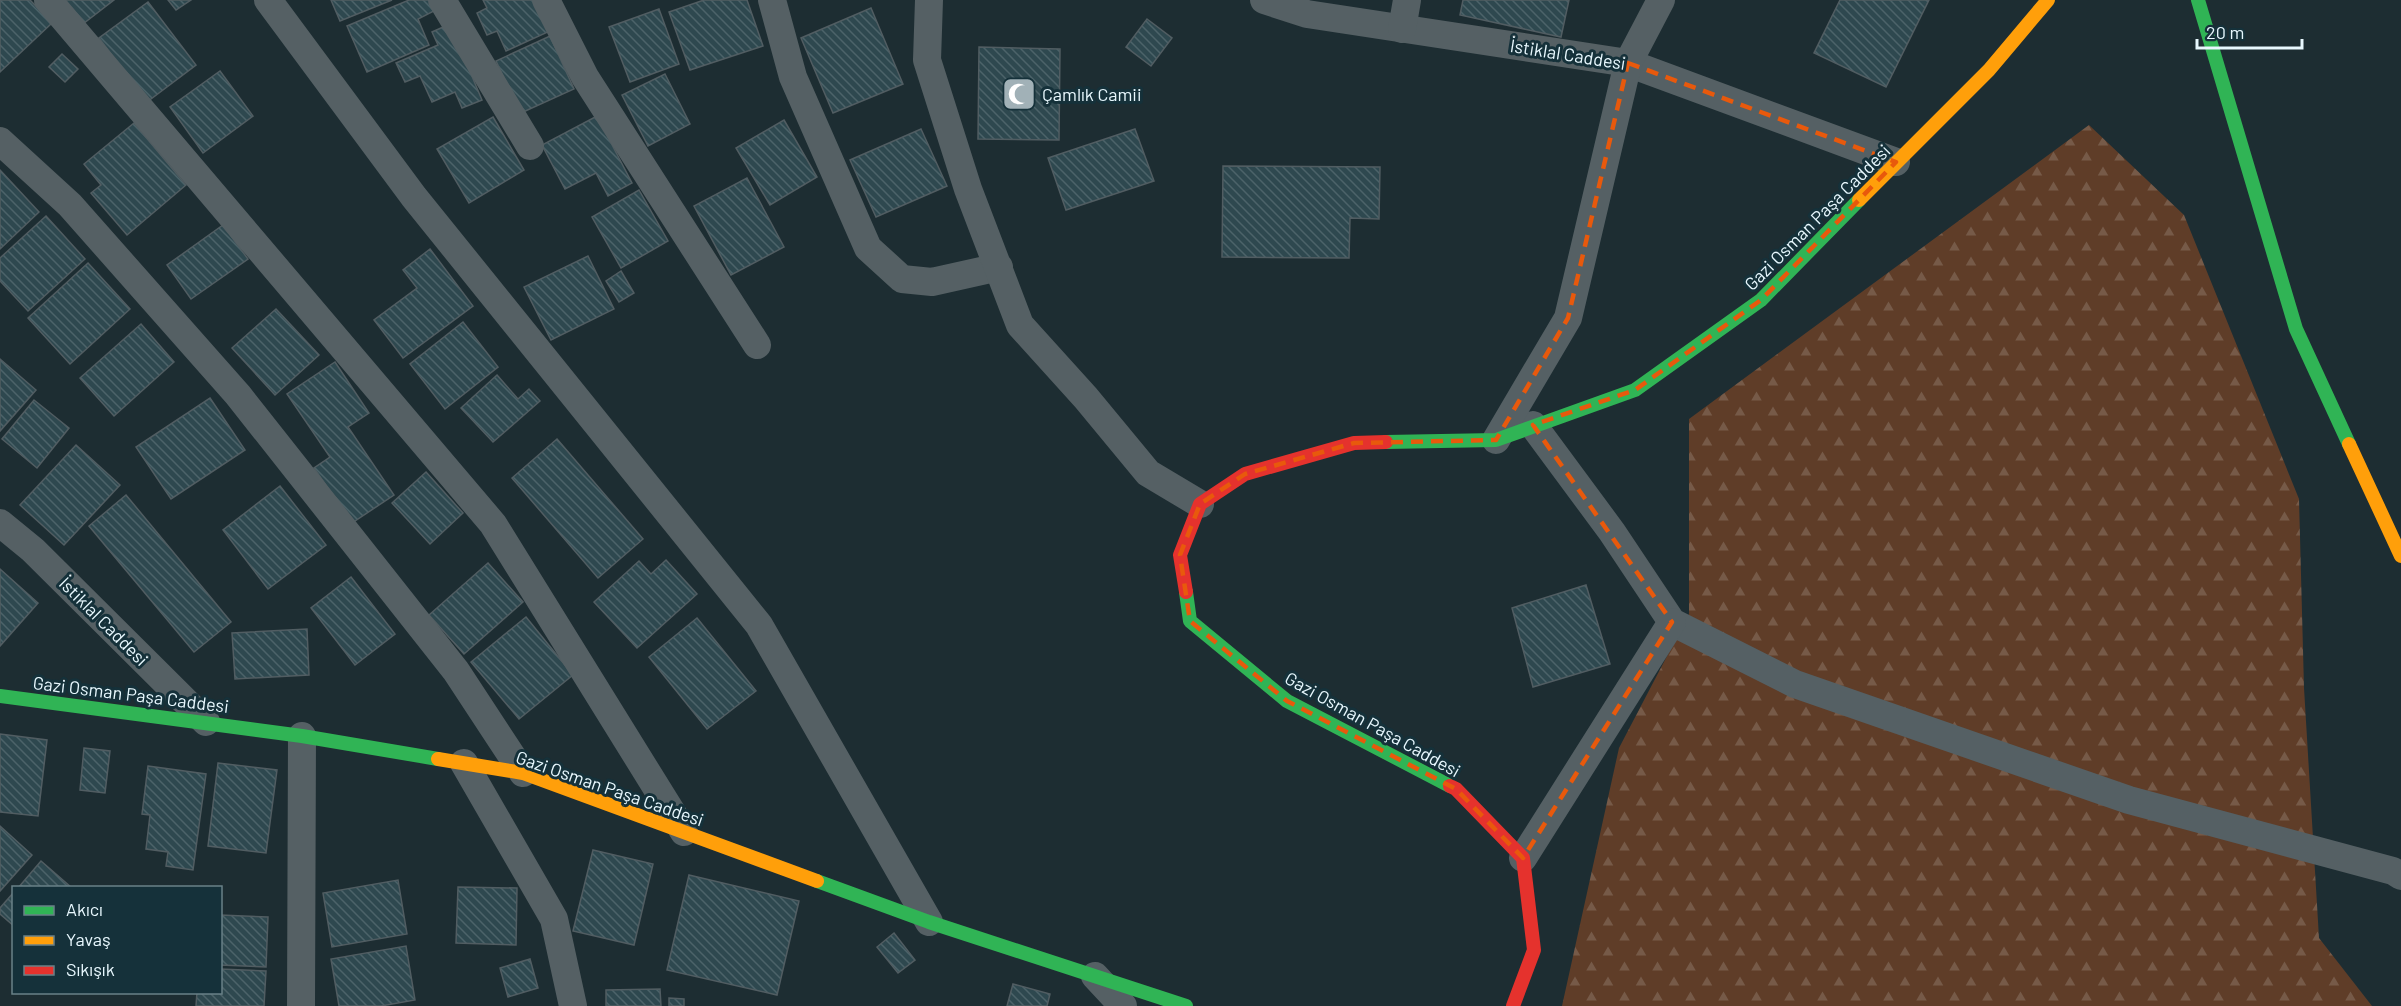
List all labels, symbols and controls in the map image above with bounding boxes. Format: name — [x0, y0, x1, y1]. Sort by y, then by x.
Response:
scale bar — [2197, 12, 2302, 50]
text: 20 m — [2206, 21, 2244, 43]
street label: İstiklal Caddesi — [1509, 34, 1627, 74]
mosque icon: Çamlık Camii — [1001, 76, 1037, 112]
place label: Çamlık Camii — [1042, 83, 1142, 105]
street label: Gazi Osman Paşa Caddesi — [1739, 139, 1895, 295]
street label: İstiklal Caddesi — [55, 572, 153, 670]
street label: Gazi Osman Paşa Caddesi — [1281, 667, 1465, 781]
street label: Gazi Osman Paşa Caddesi — [32, 671, 230, 717]
street label: Gazi Osman Paşa Caddesi — [513, 745, 707, 831]
legend — [12, 886, 222, 994]
text: Akıcı — [66, 898, 103, 920]
text: Yavaş — [66, 928, 111, 950]
text: Sıkışık — [66, 958, 115, 980]

